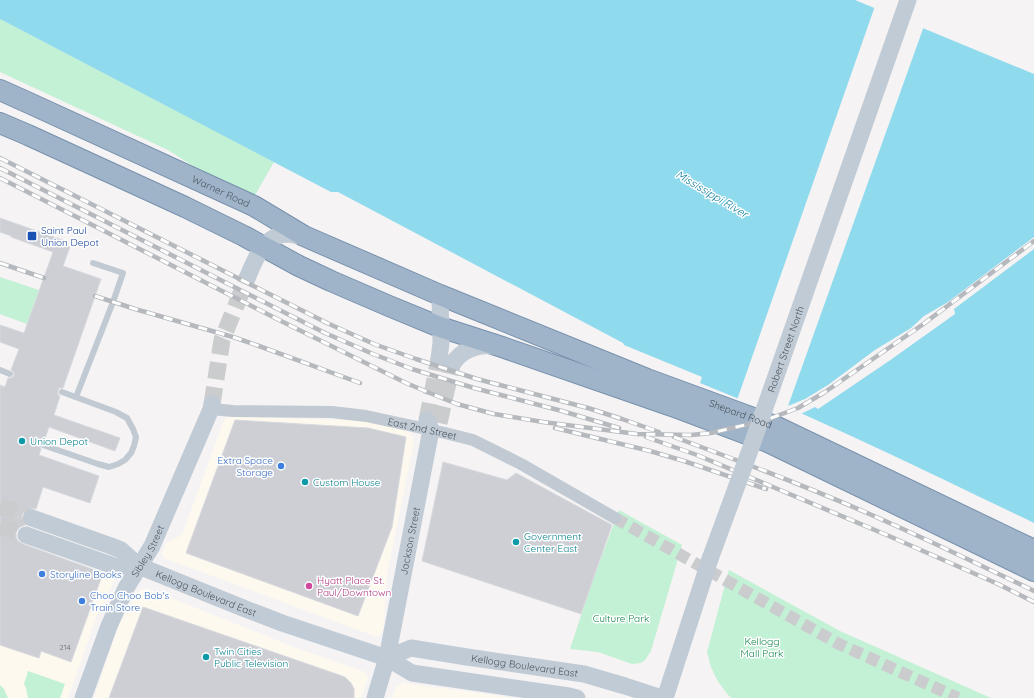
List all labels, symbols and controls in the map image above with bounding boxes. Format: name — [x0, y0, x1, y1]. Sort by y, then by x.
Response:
water label: Mississippi River — [673, 167, 752, 222]
street label: Warner Road — [190, 172, 252, 210]
place label: Saint Paul Union Depot — [41, 224, 100, 249]
marker: Saint Paul Union Depot — [26, 230, 38, 242]
street label: Robert Street North — [764, 304, 807, 394]
street label: Shepard Road — [707, 396, 774, 431]
street label: East 2nd Street — [387, 414, 459, 442]
place label: Union Depot — [30, 435, 89, 448]
marker: Union Depot — [17, 436, 27, 446]
place label: Extra Space Storage — [218, 454, 273, 479]
marker: Extra Space Storage — [276, 461, 286, 471]
place label: Custom House — [313, 476, 381, 489]
marker: Custom House — [300, 477, 310, 487]
street label: Jackson Street — [397, 505, 423, 576]
street label: Sibley Street — [128, 523, 167, 579]
place label: Government Center East — [524, 530, 582, 555]
marker: Government Center East — [511, 537, 521, 547]
street label: Kellogg Boulevard East — [154, 567, 259, 619]
place label: Storyline Books — [50, 568, 122, 581]
marker: Storyline Books — [37, 569, 47, 579]
place label: Hyatt Place St. Paul/Downtown — [317, 574, 391, 599]
marker: Hyatt Place St. Paul/Downtown — [304, 581, 314, 591]
place label: Choo Choo Bob's Train Store — [90, 589, 170, 614]
marker: Choo Choo Bob's Train Store — [77, 596, 87, 606]
park label: Culture Park — [593, 612, 649, 625]
park label: Kellogg Mall Park — [741, 635, 783, 660]
house number: 214 — [59, 642, 71, 652]
place label: Twin Cities Public Television — [214, 645, 288, 670]
street label: Kellogg Boulevard East — [470, 651, 579, 680]
marker: Twin Cities Public Television — [201, 652, 211, 662]

